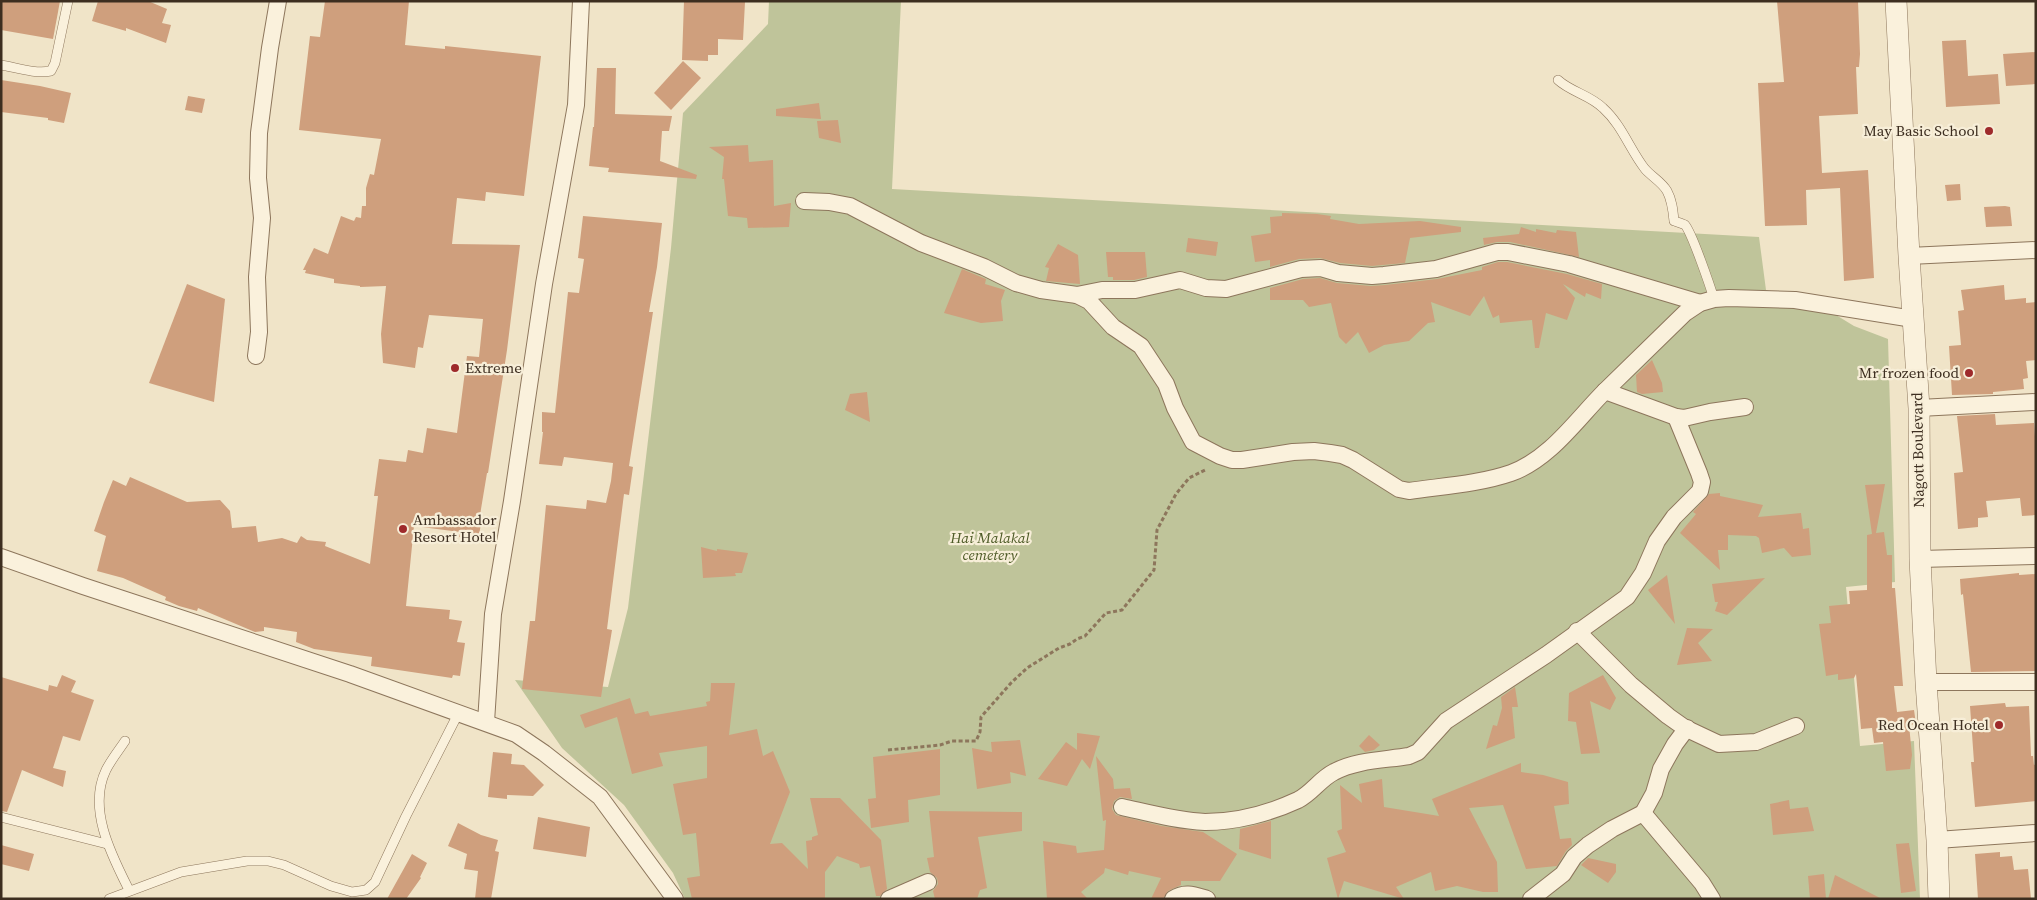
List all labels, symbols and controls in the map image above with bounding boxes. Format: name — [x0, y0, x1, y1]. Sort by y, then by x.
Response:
place label: May Basic School — [1864, 120, 1980, 141]
marker: May Basic School — [1983, 125, 1995, 137]
place label: Extreme — [465, 357, 522, 378]
marker: Extreme — [449, 362, 461, 374]
place label: Mr frozen food — [1859, 362, 1959, 383]
marker: Mr frozen food — [1963, 367, 1975, 379]
street label: Nagott Boulevard — [1906, 392, 1929, 508]
place label: Ambassador Resort Hotel — [413, 509, 497, 547]
marker: Ambassador Resort Hotel — [397, 523, 409, 535]
park label: Hai Malakal cemetery — [949, 527, 1031, 565]
place label: Red Ocean Hotel — [1878, 714, 1990, 735]
marker: Red Ocean Hotel — [1993, 719, 2005, 731]

